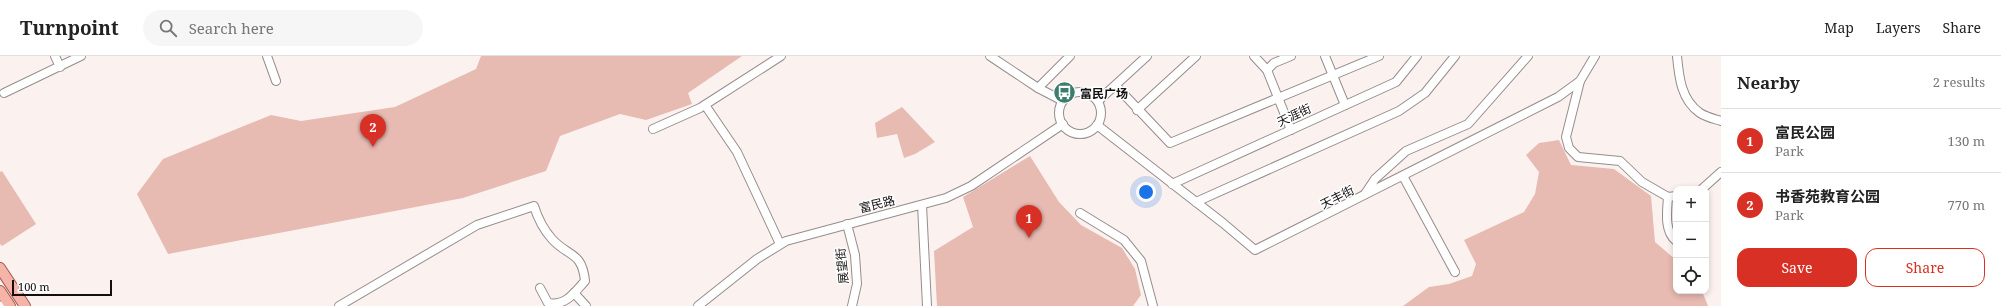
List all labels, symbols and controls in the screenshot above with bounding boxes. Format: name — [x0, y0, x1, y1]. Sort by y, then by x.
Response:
search box — [143, 10, 423, 46]
text: Turnpoint — [20, 15, 119, 41]
icon: search — [157, 17, 179, 39]
text: Search here — [189, 18, 274, 38]
text: Map — [1824, 18, 1854, 37]
text: Layers — [1876, 18, 1921, 37]
text: Share — [1943, 18, 1981, 37]
text: Nearby — [1737, 71, 1800, 94]
text: 2 results — [1933, 73, 1985, 91]
bus stop icon: 富民广场 — [1051, 80, 1077, 106]
place label: 富民广场 — [1080, 85, 1128, 102]
street label: 天涯街 — [1274, 100, 1314, 130]
pin: 2 — [360, 114, 386, 147]
text: 富民公园 — [1775, 122, 1835, 142]
text: 1 — [1746, 132, 1754, 150]
text: 130 m — [1948, 132, 1985, 150]
text: Park — [1775, 142, 1804, 160]
street label: 天丰街 — [1317, 181, 1357, 213]
your location — [1136, 182, 1156, 202]
map controls — [1673, 186, 1709, 294]
button: + — [1673, 186, 1709, 222]
text: 书香苑教育公园 — [1775, 186, 1880, 206]
street label: 富民路 — [857, 191, 897, 217]
text: 2 — [1746, 196, 1754, 214]
text: 770 m — [1948, 196, 1985, 214]
pin: 1 — [1016, 205, 1042, 238]
text: Park — [1775, 206, 1804, 224]
button: − — [1673, 222, 1709, 258]
street label: 展望街 — [832, 247, 852, 285]
button: Save — [1737, 248, 1857, 287]
button: Share — [1865, 248, 1985, 287]
button: locate — [1673, 258, 1709, 294]
scale bar — [12, 278, 112, 297]
text: 100 m — [18, 279, 50, 294]

